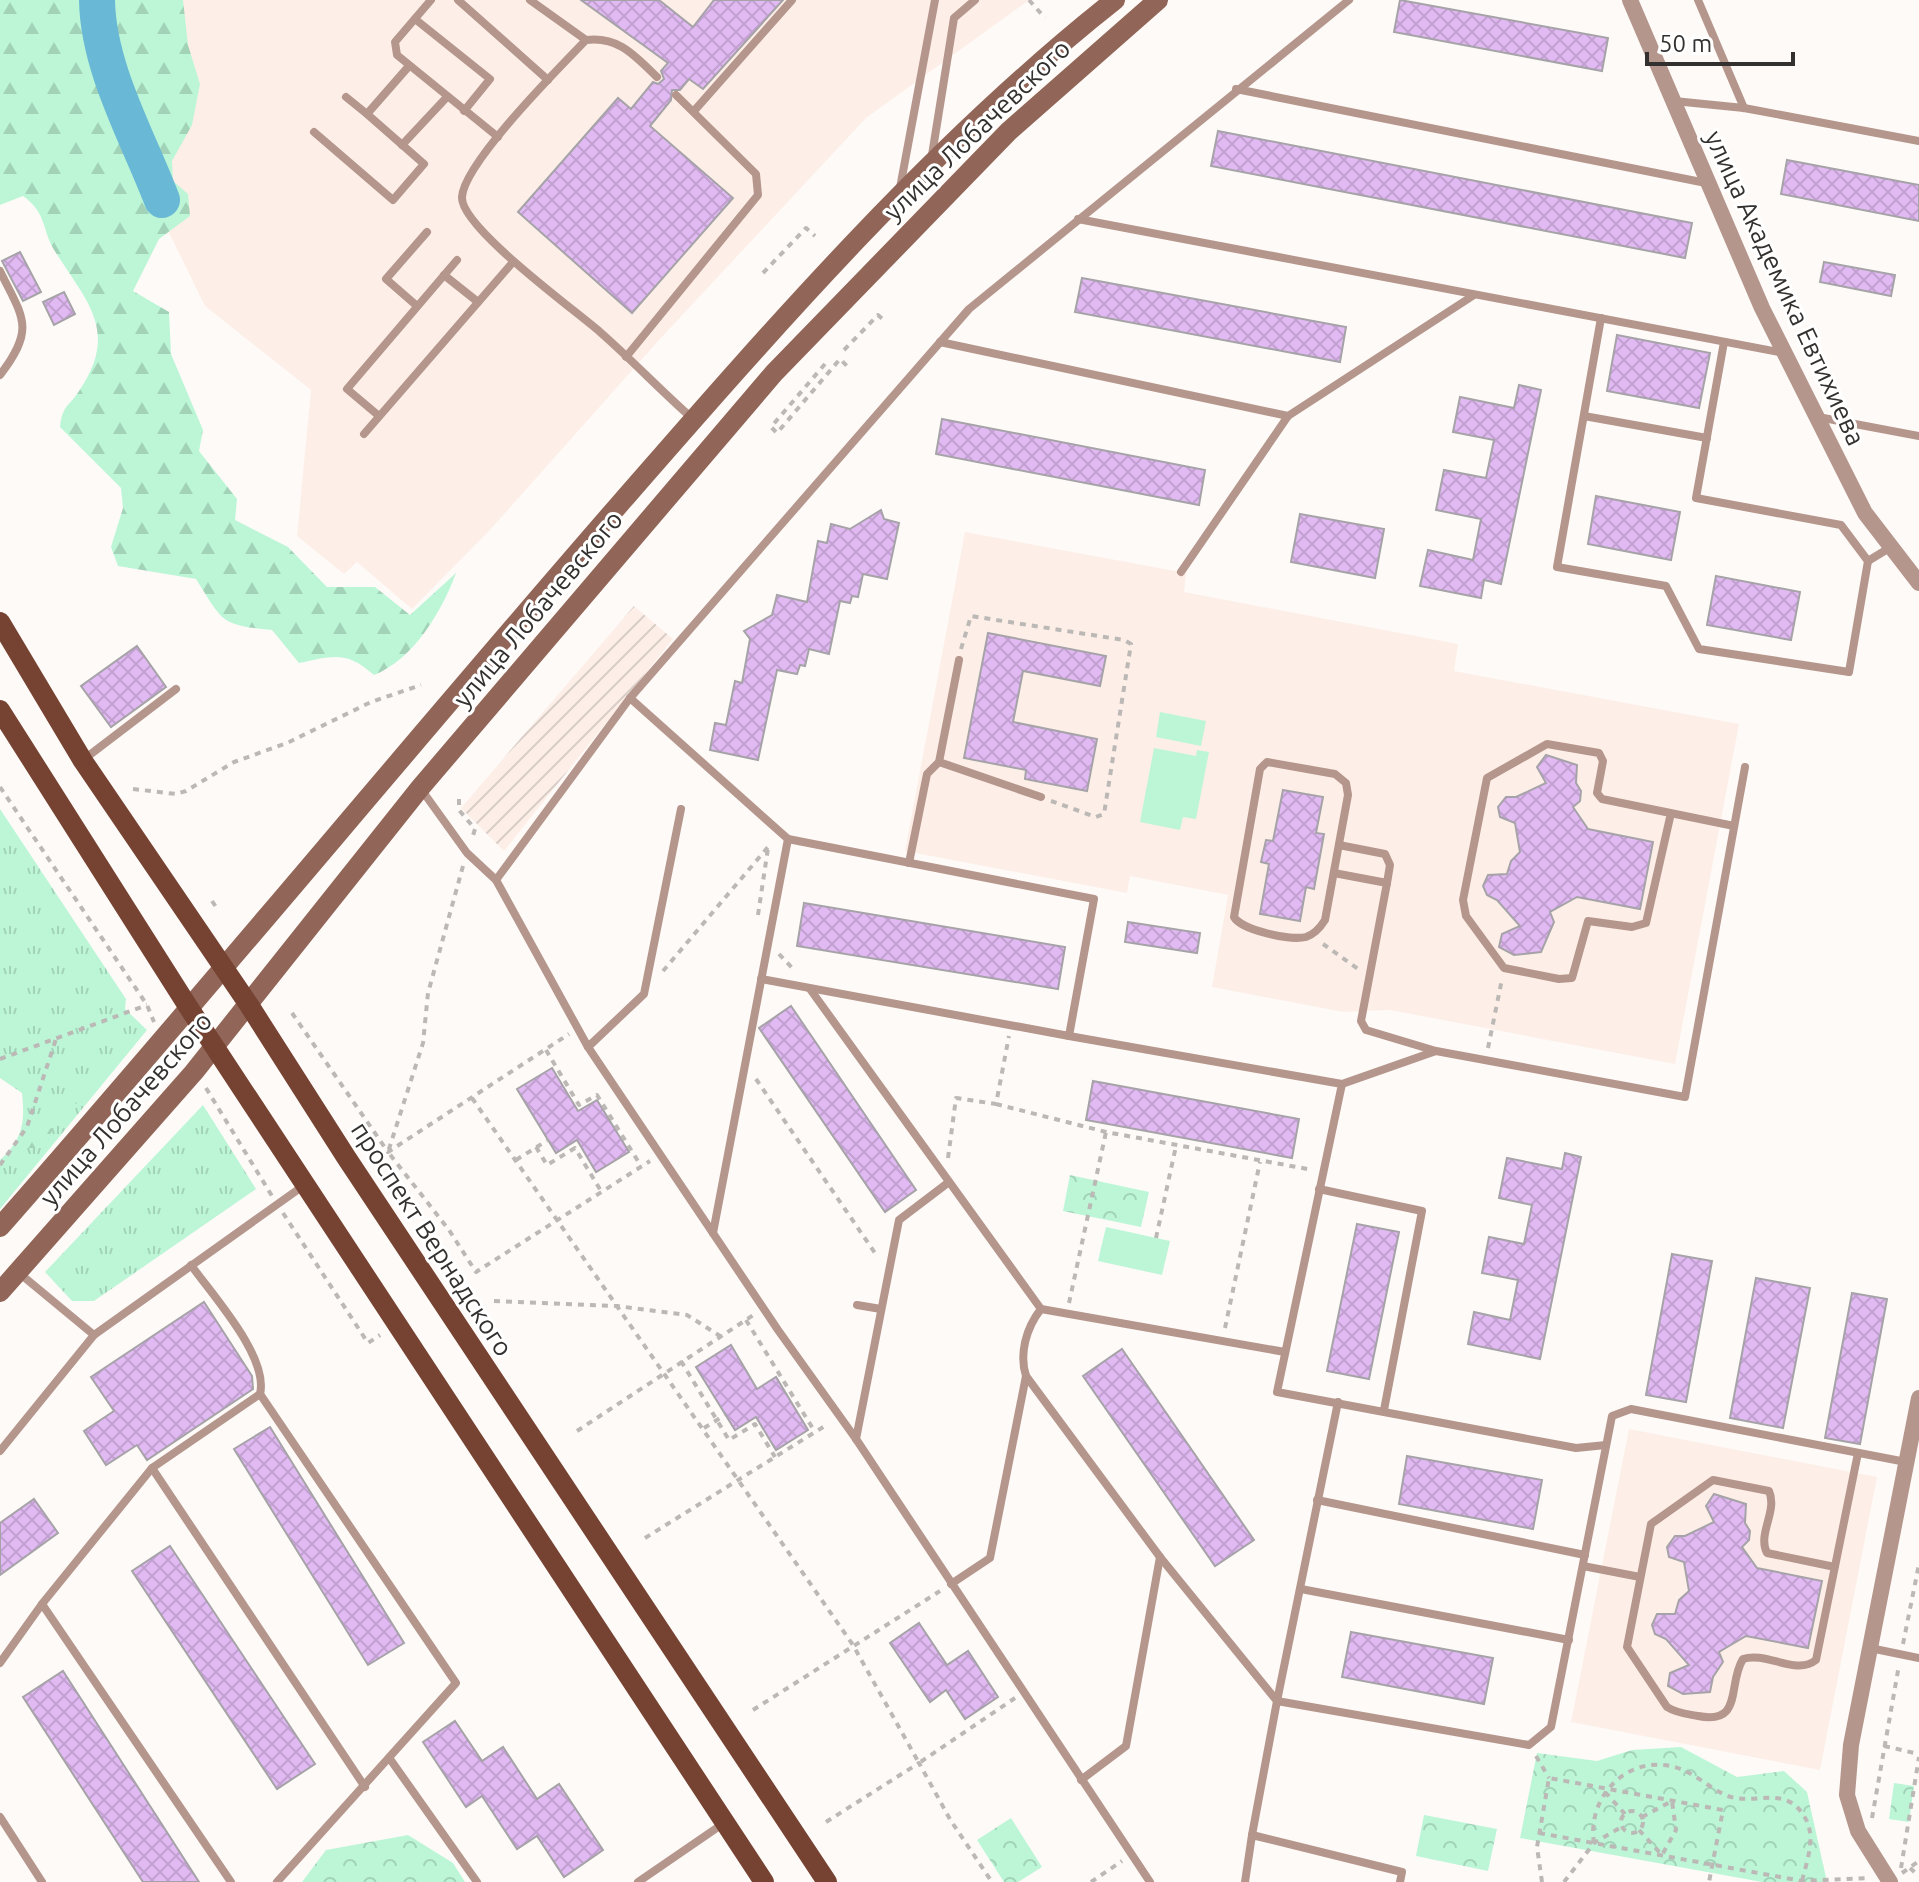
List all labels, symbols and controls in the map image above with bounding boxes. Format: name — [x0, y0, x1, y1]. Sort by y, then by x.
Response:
scale bar — [1647, 16, 1793, 66]
text: 50 m — [1659, 30, 1712, 57]
street label: улица Лобачевского — [878, 33, 1076, 226]
street label: улица Академика Евтихиева — [1700, 126, 1871, 450]
street label: улица Лобачевского — [447, 505, 628, 713]
street label: улица Лобачевского — [34, 1006, 218, 1211]
street label: проспект Вернадского — [346, 1116, 519, 1361]

